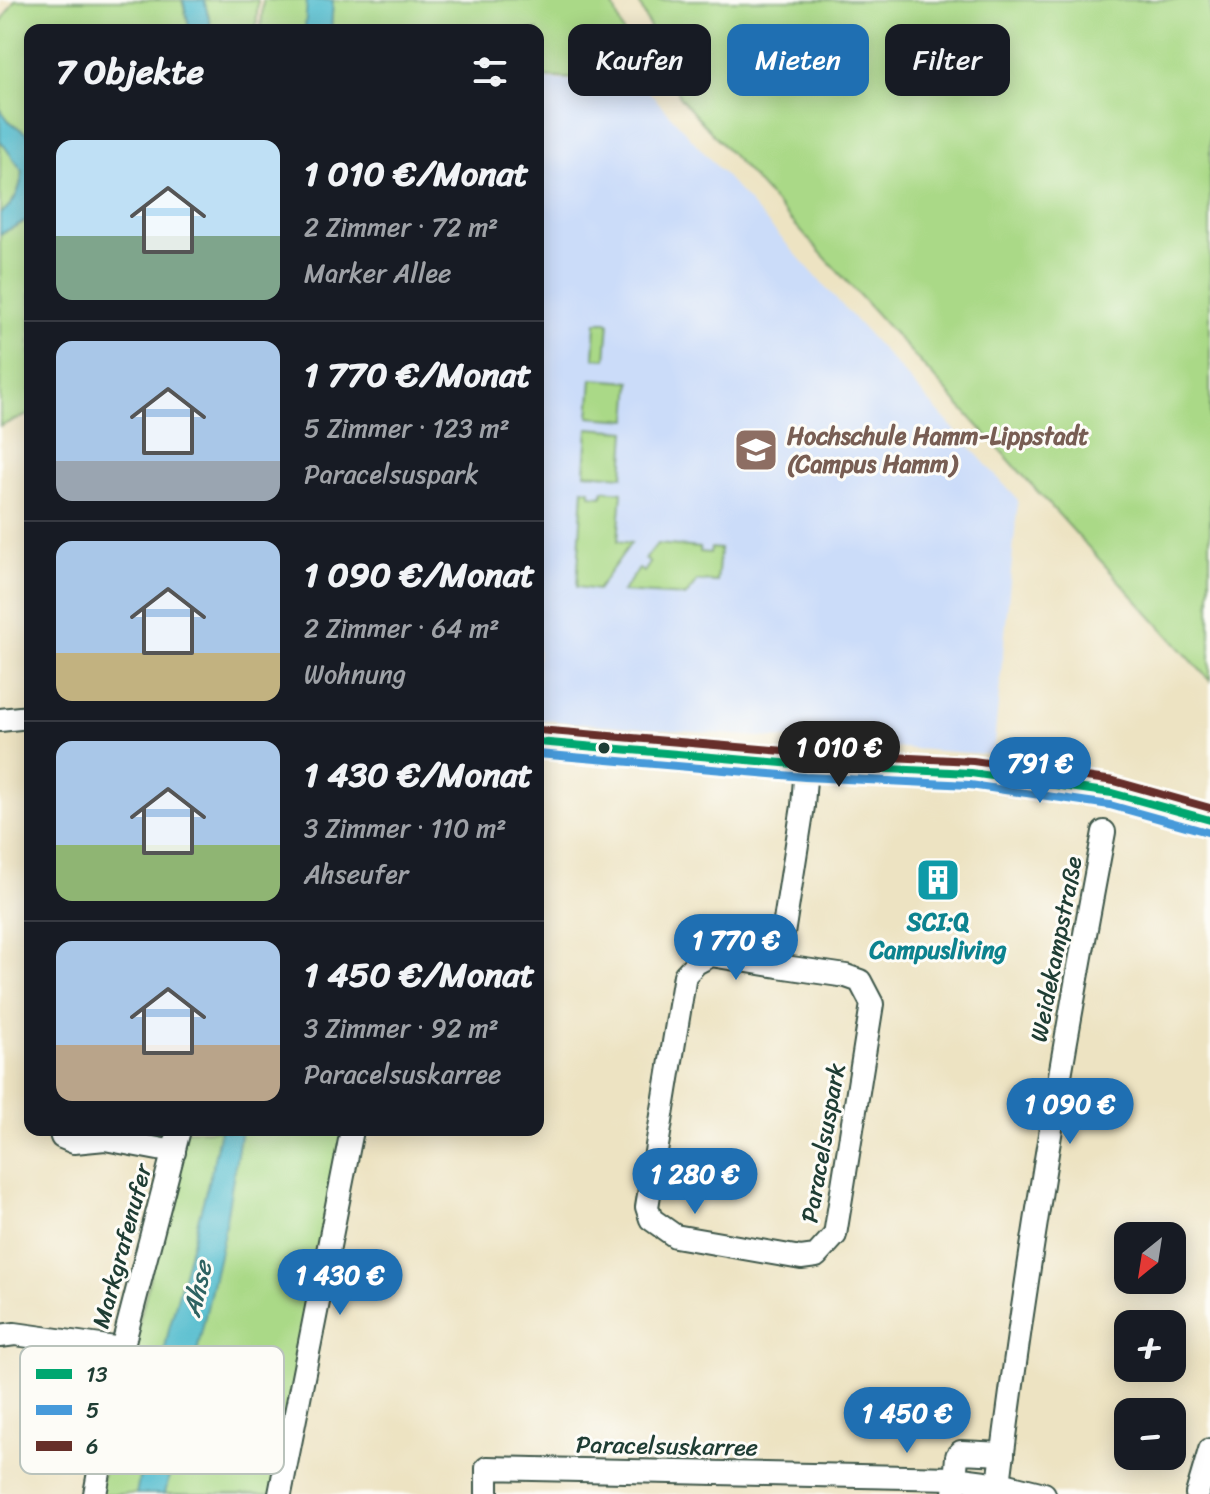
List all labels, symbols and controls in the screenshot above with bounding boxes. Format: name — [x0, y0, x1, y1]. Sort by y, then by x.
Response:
chip: Kaufen — [568, 24, 711, 96]
chip: Mieten — [727, 24, 869, 96]
chip: Filter — [885, 24, 1010, 96]
text: 7 Objekte — [56, 42, 204, 102]
icon: filters — [468, 50, 512, 94]
text: 1 010 €/Monat — [304, 144, 529, 204]
icon: home — [120, 172, 216, 268]
text: 2 Zimmer · 72 m² — [304, 204, 498, 250]
text: Marker Allee — [304, 250, 451, 296]
text: 1 770 €/Monat — [304, 345, 531, 405]
icon: home — [120, 373, 216, 469]
text: 5 Zimmer · 123 m² — [304, 405, 510, 451]
place label: Hochschule Hamm-Lippstadt (Campus Hamm) — [787, 415, 1089, 485]
school or university icon: Hochschule Hamm-Lippstadt (Campus Hamm) — [732, 426, 780, 474]
text: Paracelsuspark — [304, 451, 479, 497]
text: 1 090 €/Monat — [304, 545, 535, 605]
icon: home — [120, 573, 216, 669]
text: 2 Zimmer · 64 m² — [304, 605, 500, 651]
text: Wohnung — [304, 651, 406, 697]
pin: 1 010 € — [765, 721, 913, 789]
text: 1 010 € — [796, 724, 882, 770]
pin: 791 € — [984, 737, 1096, 805]
unlabelled marker — [596, 740, 612, 756]
text: 791 € — [1007, 740, 1073, 786]
text: 1 430 €/Monat — [304, 745, 532, 805]
icon: home — [120, 773, 216, 869]
text: 3 Zimmer · 110 m² — [304, 805, 507, 851]
text: Ahseufer — [304, 851, 408, 897]
street label: Weidekampstraße — [1017, 852, 1095, 1045]
building icon: SCI:Q Campusliving — [914, 856, 962, 904]
place label: SCI:Q Campusliving — [868, 901, 1007, 971]
pin: 1 770 € — [662, 914, 810, 982]
text: 1 770 € — [692, 917, 780, 963]
text: 1 450 €/Monat — [304, 945, 535, 1005]
icon: home — [120, 973, 216, 1069]
text: 3 Zimmer · 92 m² — [304, 1005, 499, 1051]
text: Paracelsuskarree — [304, 1051, 501, 1097]
street label: Paracelsuspark — [788, 1060, 858, 1226]
pin: 1 090 € — [996, 1078, 1144, 1146]
text: 1 090 € — [1025, 1081, 1115, 1127]
pin: 1 280 € — [621, 1148, 769, 1216]
text: 1 280 € — [650, 1151, 740, 1197]
street label: Markgrafenufer — [80, 1157, 165, 1333]
north arrow — [1114, 1222, 1186, 1294]
map controls — [1114, 1222, 1186, 1470]
pin: 1 430 € — [266, 1249, 414, 1317]
text: 1 430 € — [296, 1252, 384, 1298]
water label: Ahse — [168, 1254, 226, 1322]
button: + — [1114, 1310, 1186, 1382]
legend — [20, 1346, 284, 1474]
text: 13 — [86, 1355, 108, 1394]
pin: 1 450 € — [833, 1387, 981, 1455]
text: 1 450 € — [862, 1390, 952, 1436]
text: 5 — [86, 1391, 99, 1430]
button: − — [1114, 1398, 1186, 1470]
street label: Paracelsuskarree — [576, 1423, 758, 1469]
text: 6 — [86, 1427, 99, 1466]

